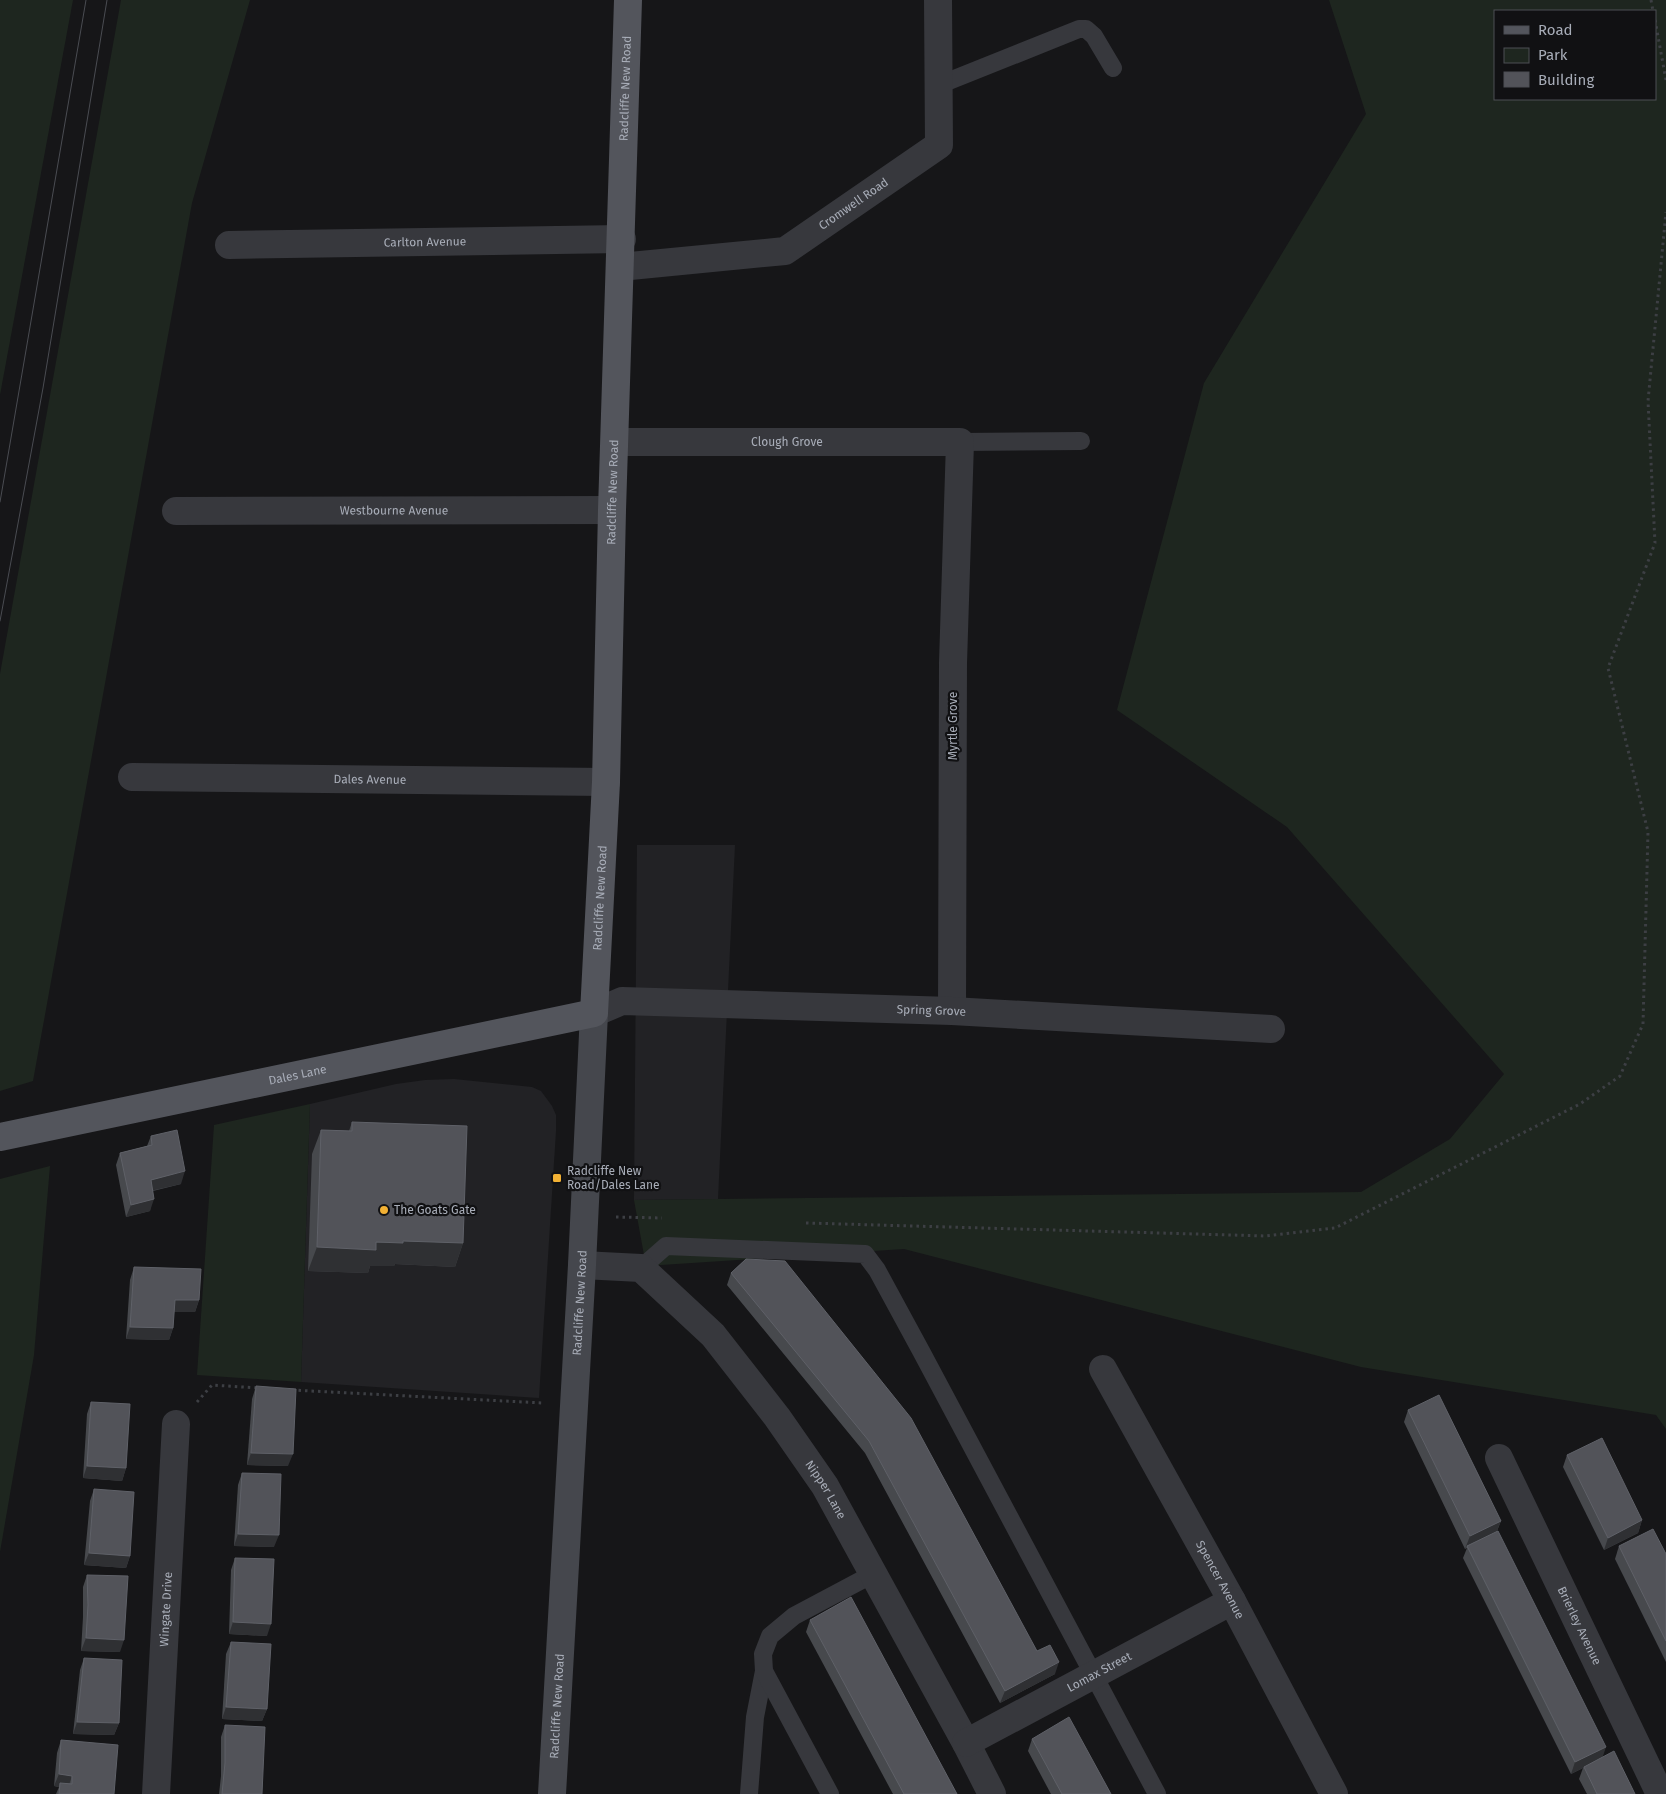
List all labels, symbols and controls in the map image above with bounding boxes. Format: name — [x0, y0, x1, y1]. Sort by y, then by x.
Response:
legend — [1494, 10, 1656, 100]
text: Road — [1538, 21, 1573, 39]
street label: Radcliffe New Road — [617, 35, 634, 141]
text: Park — [1538, 46, 1568, 64]
text: Building — [1538, 71, 1594, 89]
street label: Cromwell Road — [816, 175, 891, 233]
street label: Carlton Avenue — [384, 234, 466, 250]
street label: Clough Grove — [751, 435, 823, 449]
street label: Radcliffe New Road — [604, 439, 621, 545]
street label: Westbourne Avenue — [340, 503, 448, 518]
street label: Myrtle Grove — [946, 692, 960, 760]
street label: Dales Avenue — [334, 772, 406, 787]
street label: Radcliffe New Road — [590, 845, 610, 951]
street label: Spring Grove — [896, 1002, 966, 1019]
street label: Dales Lane — [267, 1062, 328, 1088]
place label: Radcliffe New Road/Dales Lane — [567, 1164, 660, 1192]
marker: Radcliffe New Road/Dales Lane — [551, 1172, 563, 1184]
place label: The Goats Gate — [394, 1203, 476, 1217]
marker: The Goats Gate — [378, 1204, 390, 1216]
street label: Radcliffe New Road — [570, 1250, 590, 1356]
street label: Nipper Lane — [802, 1458, 849, 1521]
street label: Spencer Avenue — [1193, 1538, 1247, 1621]
street label: Wingate Drive — [157, 1571, 175, 1647]
street label: Brierley Avenue — [1555, 1584, 1604, 1667]
street label: Lomax Street — [1065, 1649, 1134, 1695]
street label: Radcliffe New Road — [547, 1653, 567, 1759]

